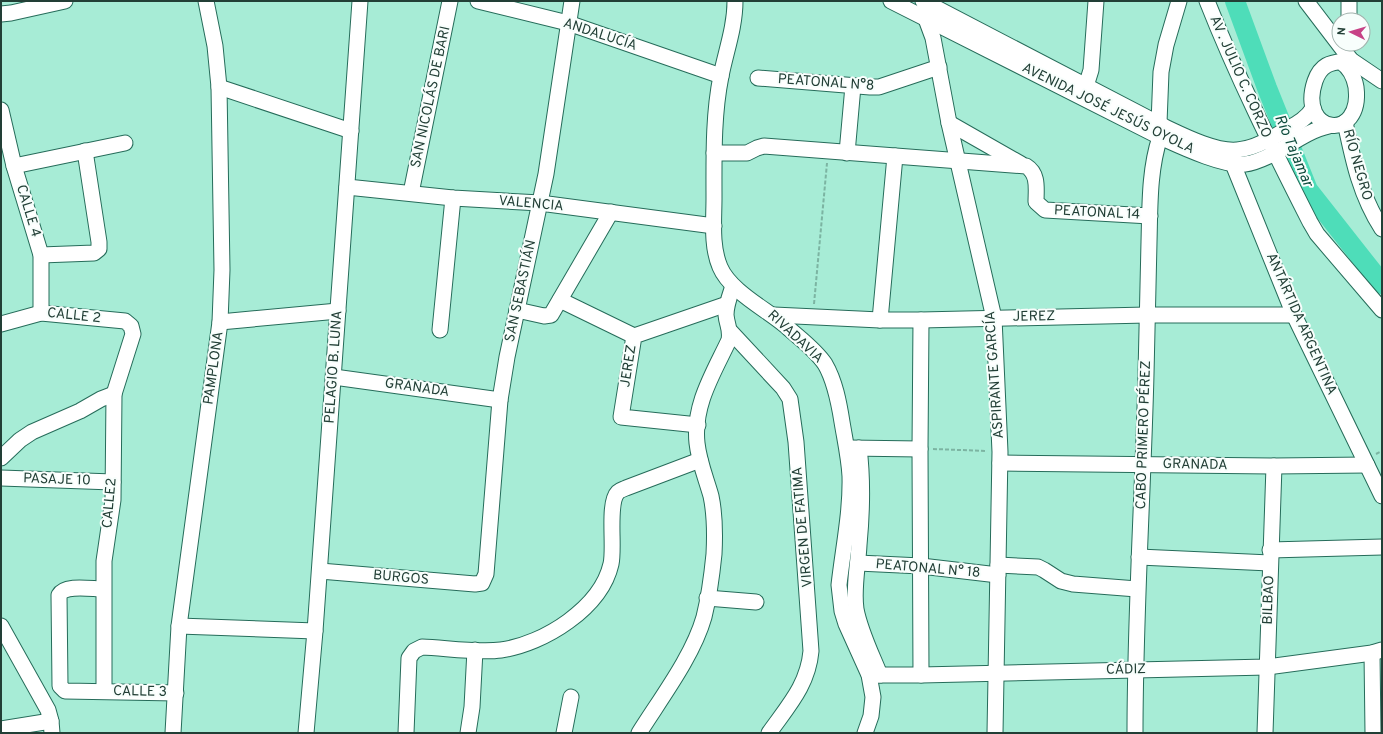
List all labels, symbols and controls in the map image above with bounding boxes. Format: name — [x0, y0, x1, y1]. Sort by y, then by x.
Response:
north arrow — [1331, 12, 1371, 52]
street label: AV . JULIO C. CORZO — [1205, 13, 1275, 141]
street label: ANDALUCÍA — [561, 14, 639, 55]
street label: SAN NICOLÁS DE BARI — [407, 24, 454, 169]
text: N — [1335, 27, 1349, 36]
street label: AVENIDA JOSÉ JESÚS OYOLA — [1019, 59, 1197, 158]
street label: PEATONAL N°8 — [777, 71, 875, 95]
water label: Río Tajamar — [1269, 112, 1317, 191]
street label: RÍO NEGRO — [1339, 127, 1376, 203]
street label: CALLE 4 — [12, 183, 44, 239]
street label: VALENCIA — [498, 193, 564, 215]
street label: PEATONAL 14 — [1054, 202, 1140, 224]
street label: SAN SEBASTIÁN — [501, 238, 540, 344]
street label: ANTÁRTIDA ARGENTINA — [1262, 250, 1341, 398]
street label: CALLE 2 — [46, 305, 102, 327]
street label: RIVADAVIA — [764, 307, 826, 367]
street label: JEREZ — [1012, 308, 1056, 326]
street label: PELAGIO B. LUNA — [322, 310, 346, 424]
street label: ASPIRANTE GARCÍA — [981, 311, 1008, 440]
street label: PAMPLONA — [200, 330, 228, 406]
street label: JEREZ — [617, 344, 641, 388]
street label: CABO PRIMERO PÉREZ — [1132, 360, 1155, 510]
street label: GRANADA — [384, 375, 450, 401]
street label: GRANADA — [1162, 456, 1228, 474]
street label: VIRGEN DE FATIMA — [789, 466, 817, 588]
street label: PASAJE 10 — [23, 470, 91, 490]
street label: CALLE2 — [99, 477, 121, 529]
street label: PEATONAL N° 18 — [875, 556, 981, 582]
street label: BURGOS — [372, 567, 430, 589]
street label: BILBAO — [1260, 575, 1278, 625]
street label: CÁDIZ — [1106, 660, 1146, 679]
street label: CALLE 3 — [113, 683, 167, 701]

